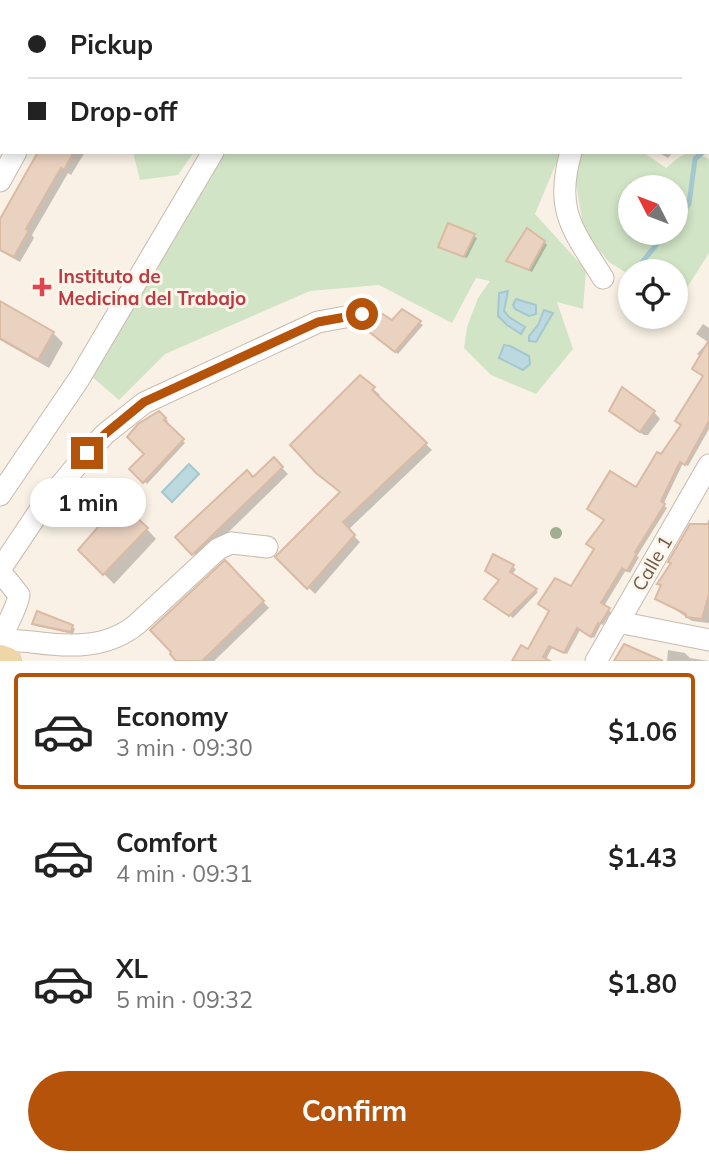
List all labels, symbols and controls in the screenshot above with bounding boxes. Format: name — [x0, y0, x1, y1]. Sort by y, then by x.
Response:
text: Pickup — [70, 28, 153, 61]
text: Drop-off — [70, 95, 177, 128]
north arrow — [618, 175, 688, 245]
map controls — [618, 175, 688, 329]
button: locate — [618, 259, 688, 329]
place label: Instituto de Medicina del Trabajo — [58, 264, 246, 310]
marker: Instituto de Medicina del Trabajo — [32, 277, 52, 297]
route start — [346, 298, 378, 330]
route end — [71, 437, 103, 469]
callout: 1 min — [29, 477, 145, 526]
text: 1 min — [58, 488, 118, 517]
street label: Calle 1 — [627, 531, 677, 595]
icon: car — [32, 700, 95, 763]
text: Economy — [116, 700, 228, 733]
text: $1.06 — [608, 715, 677, 748]
text: 3 min · 09:30 — [116, 733, 253, 762]
icon: car — [32, 826, 95, 889]
text: Comfort — [116, 826, 217, 859]
text: $1.43 — [608, 841, 677, 874]
text: 4 min · 09:31 — [116, 859, 253, 888]
icon: car — [32, 952, 95, 1015]
text: XL — [116, 952, 148, 985]
text: $1.80 — [608, 967, 677, 1000]
text: 5 min · 09:32 — [116, 985, 253, 1014]
button: Confirm — [28, 1071, 681, 1151]

